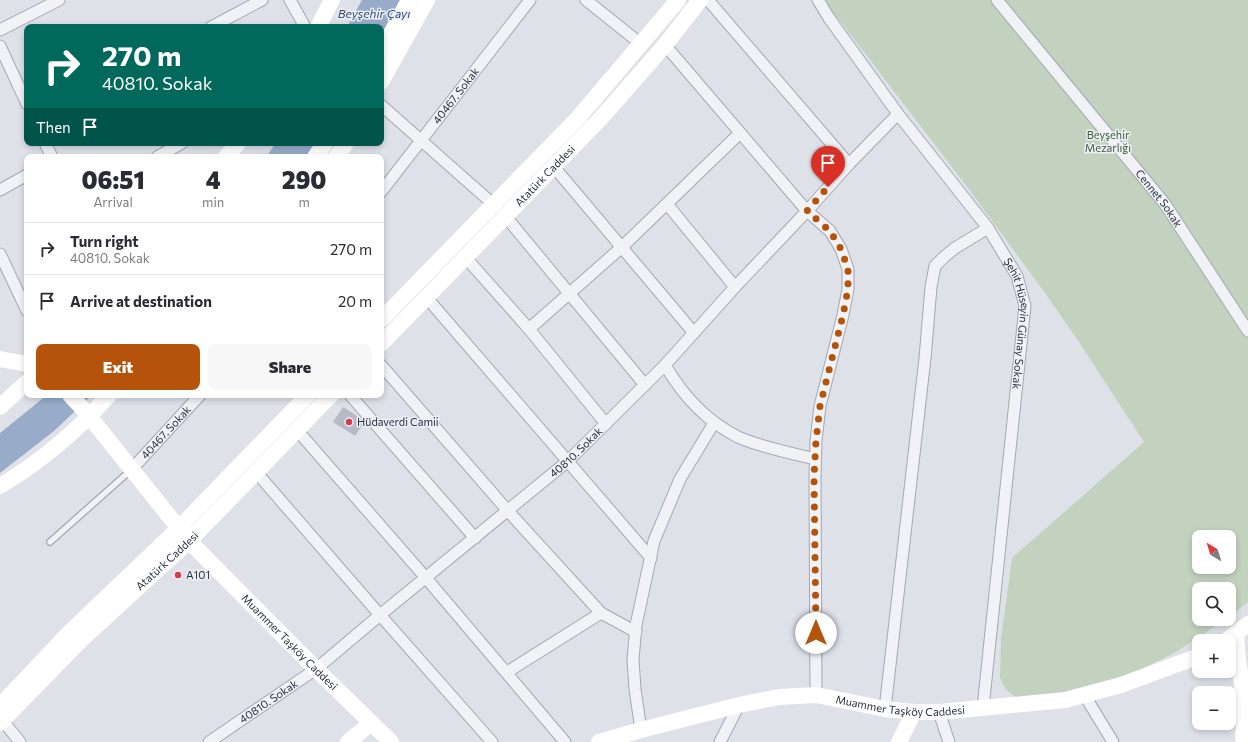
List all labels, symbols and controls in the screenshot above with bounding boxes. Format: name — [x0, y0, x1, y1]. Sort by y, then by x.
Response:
water label: Beyşehir Çayı — [338, 6, 410, 20]
text: 270 m — [102, 38, 181, 72]
icon: right — [36, 40, 88, 92]
street label: 40467. Sokak — [430, 65, 481, 126]
text: 40810. Sokak — [102, 72, 213, 94]
icon: arrive — [79, 116, 101, 138]
text: Then — [36, 118, 71, 136]
park label: Beyşehir Mezarlığı — [1085, 128, 1131, 154]
street label: Atatürk Caddesi — [512, 142, 577, 209]
pin — [811, 146, 845, 187]
icon: arrive — [817, 152, 839, 174]
text: 06:51 — [82, 165, 145, 194]
text: 4 — [206, 165, 221, 194]
text: 290 — [282, 165, 326, 194]
street label: Cennet Sokak — [1133, 167, 1185, 229]
text: Arrival — [93, 194, 133, 210]
text: min — [202, 194, 224, 210]
text: m — [298, 194, 310, 210]
text: Turn right — [70, 232, 139, 250]
icon: right — [36, 238, 58, 260]
text: 270 m — [330, 240, 372, 258]
text: 40810. Sokak — [70, 250, 150, 266]
street label: Şehit Hüseyin Günay Sokak — [1001, 255, 1032, 390]
icon: arrive — [36, 290, 58, 312]
text: Arrive at destination — [70, 292, 212, 310]
text: 20 m — [338, 292, 372, 310]
button: Exit — [36, 344, 200, 390]
button: Share — [208, 344, 372, 390]
street label: 40467. Sokak — [138, 403, 193, 461]
place label: Hüdaverdi Camii — [357, 415, 439, 428]
marker: Hüdaverdi Camii — [344, 417, 354, 427]
street label: 40810. Sokak — [546, 424, 605, 480]
street label: Atatürk Caddesi — [133, 528, 201, 592]
north arrow — [1192, 530, 1236, 574]
map controls — [1192, 530, 1236, 730]
place label: A101 — [186, 568, 210, 581]
marker: A101 — [173, 570, 183, 580]
button: search — [1192, 582, 1236, 626]
street label: Muammer Taşköy Caddesi — [239, 591, 341, 693]
position arrow — [795, 612, 837, 654]
button: + — [1192, 634, 1236, 678]
street label: 40810. Sokak — [237, 677, 300, 725]
button: − — [1192, 686, 1236, 730]
street label: Muammer Taşköy Caddesi — [834, 692, 966, 718]

